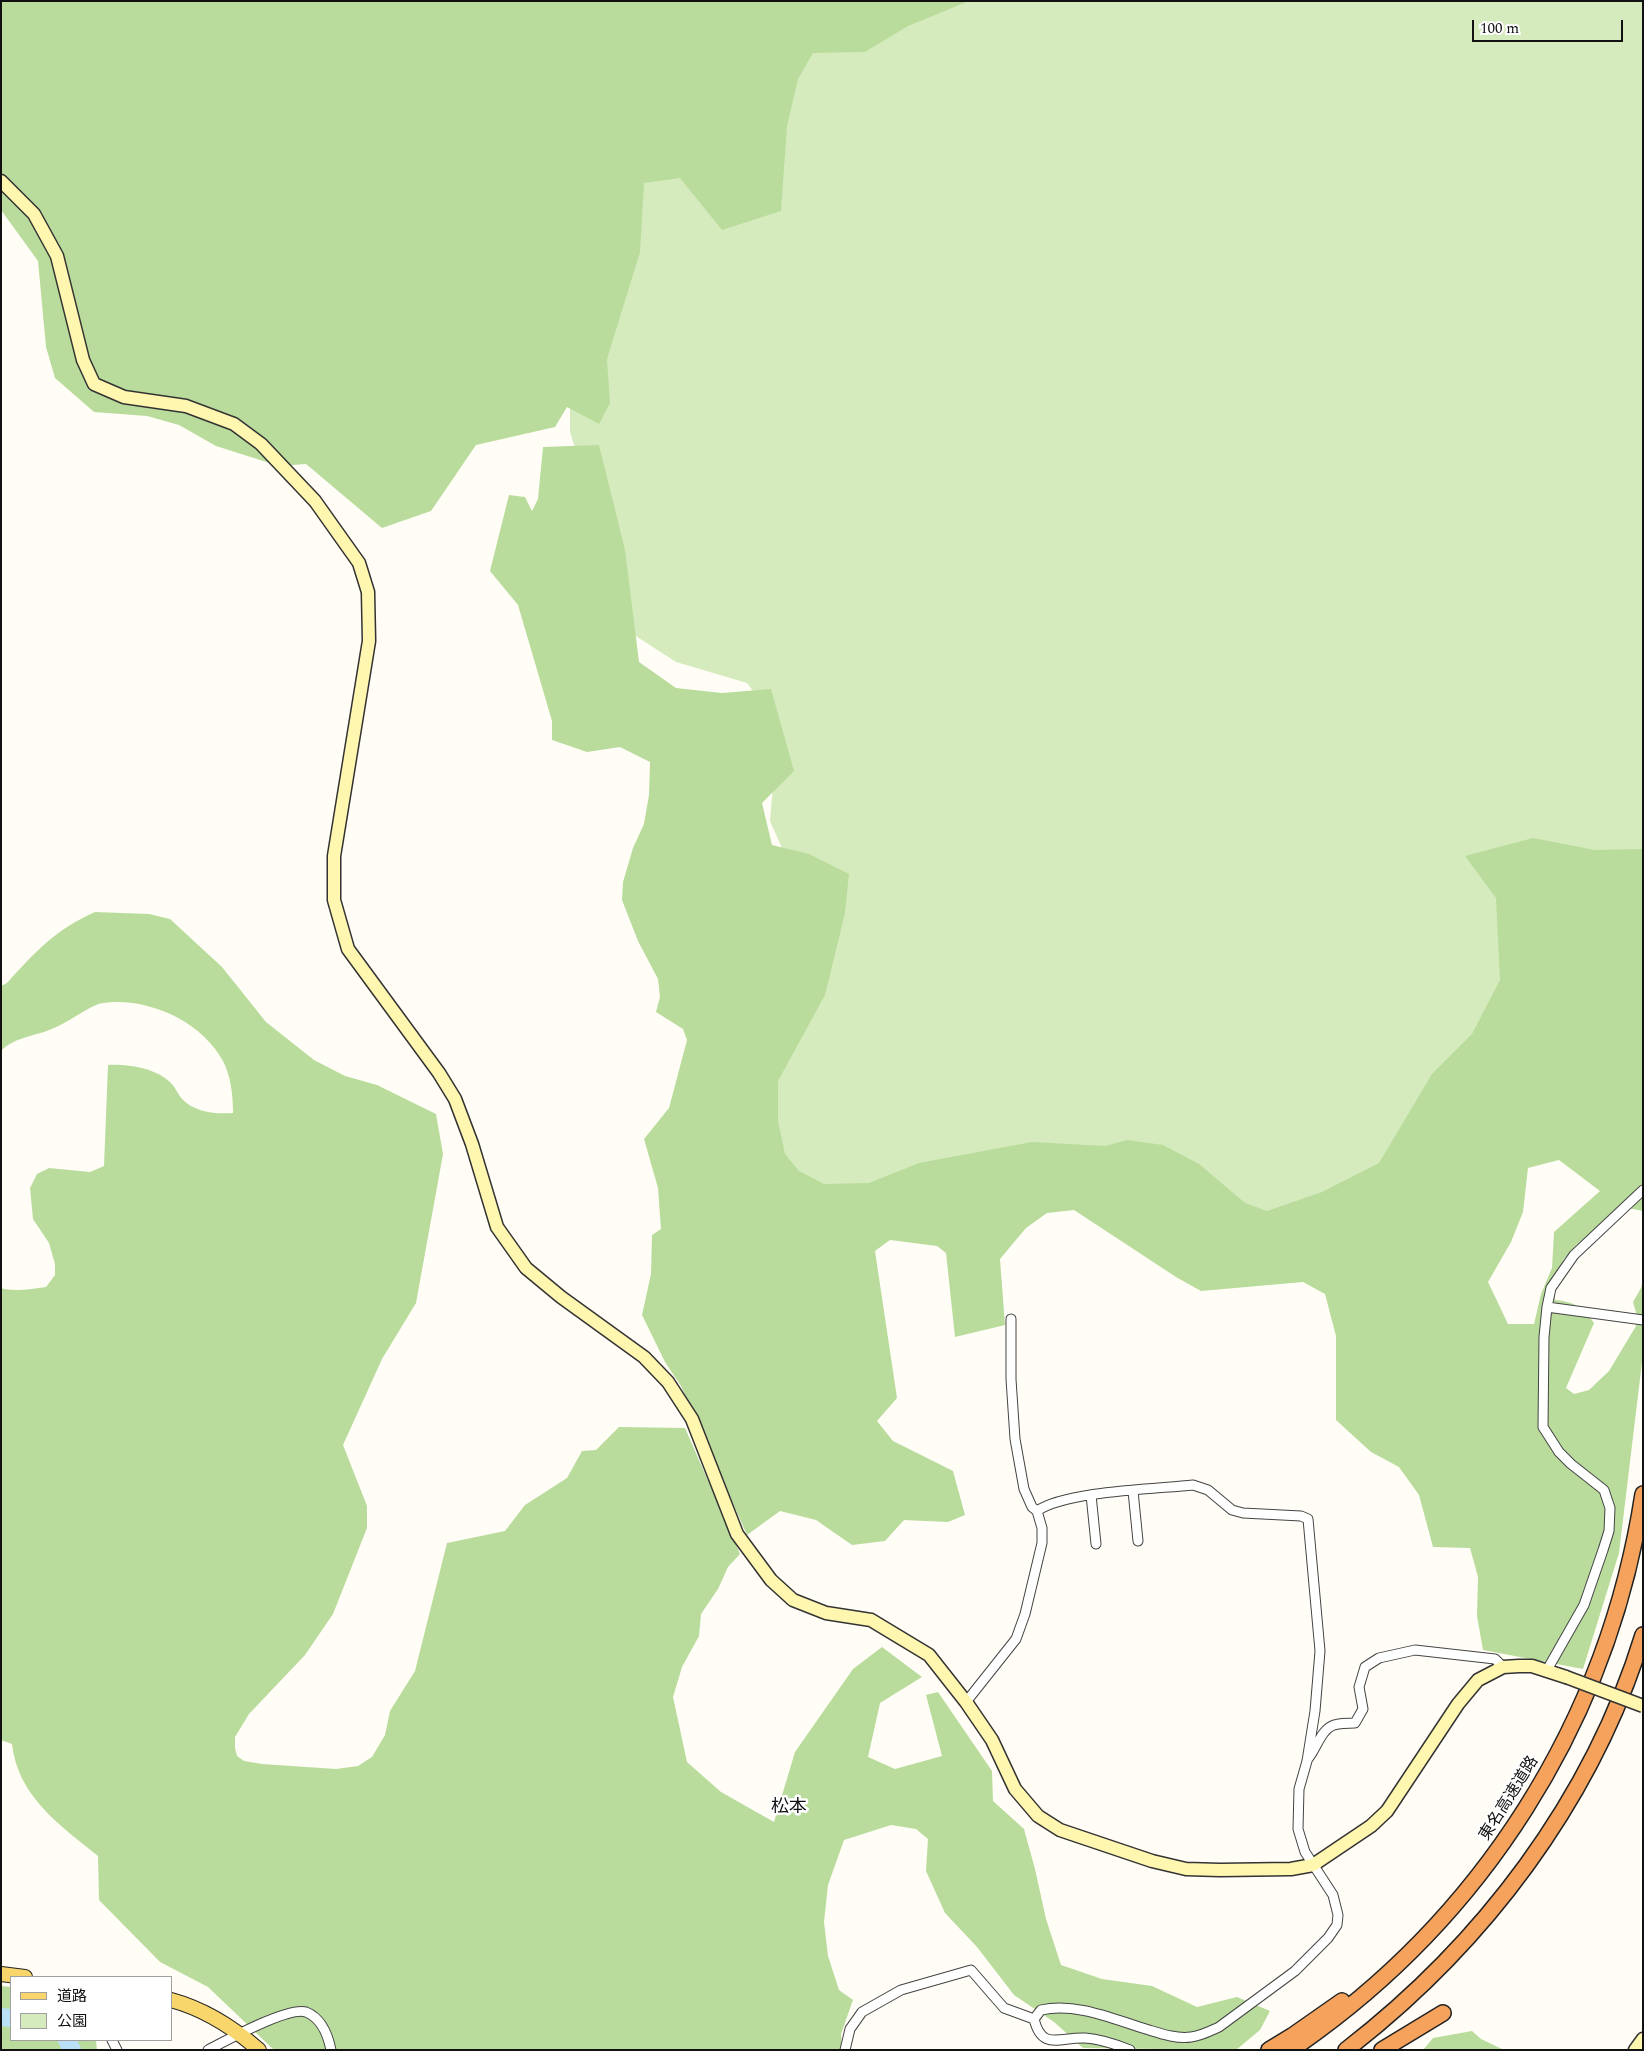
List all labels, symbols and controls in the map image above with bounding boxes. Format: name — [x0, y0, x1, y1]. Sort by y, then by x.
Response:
scale bar — [1474, 10, 1625, 42]
text: 100 m — [1480, 17, 1519, 40]
street label: 東名高速道路 — [1476, 1753, 1544, 1845]
district label: 松本 — [771, 1797, 807, 1819]
legend — [10, 1976, 172, 2041]
text: 道路 — [57, 1985, 87, 2008]
text: 公園 — [57, 2010, 87, 2033]

